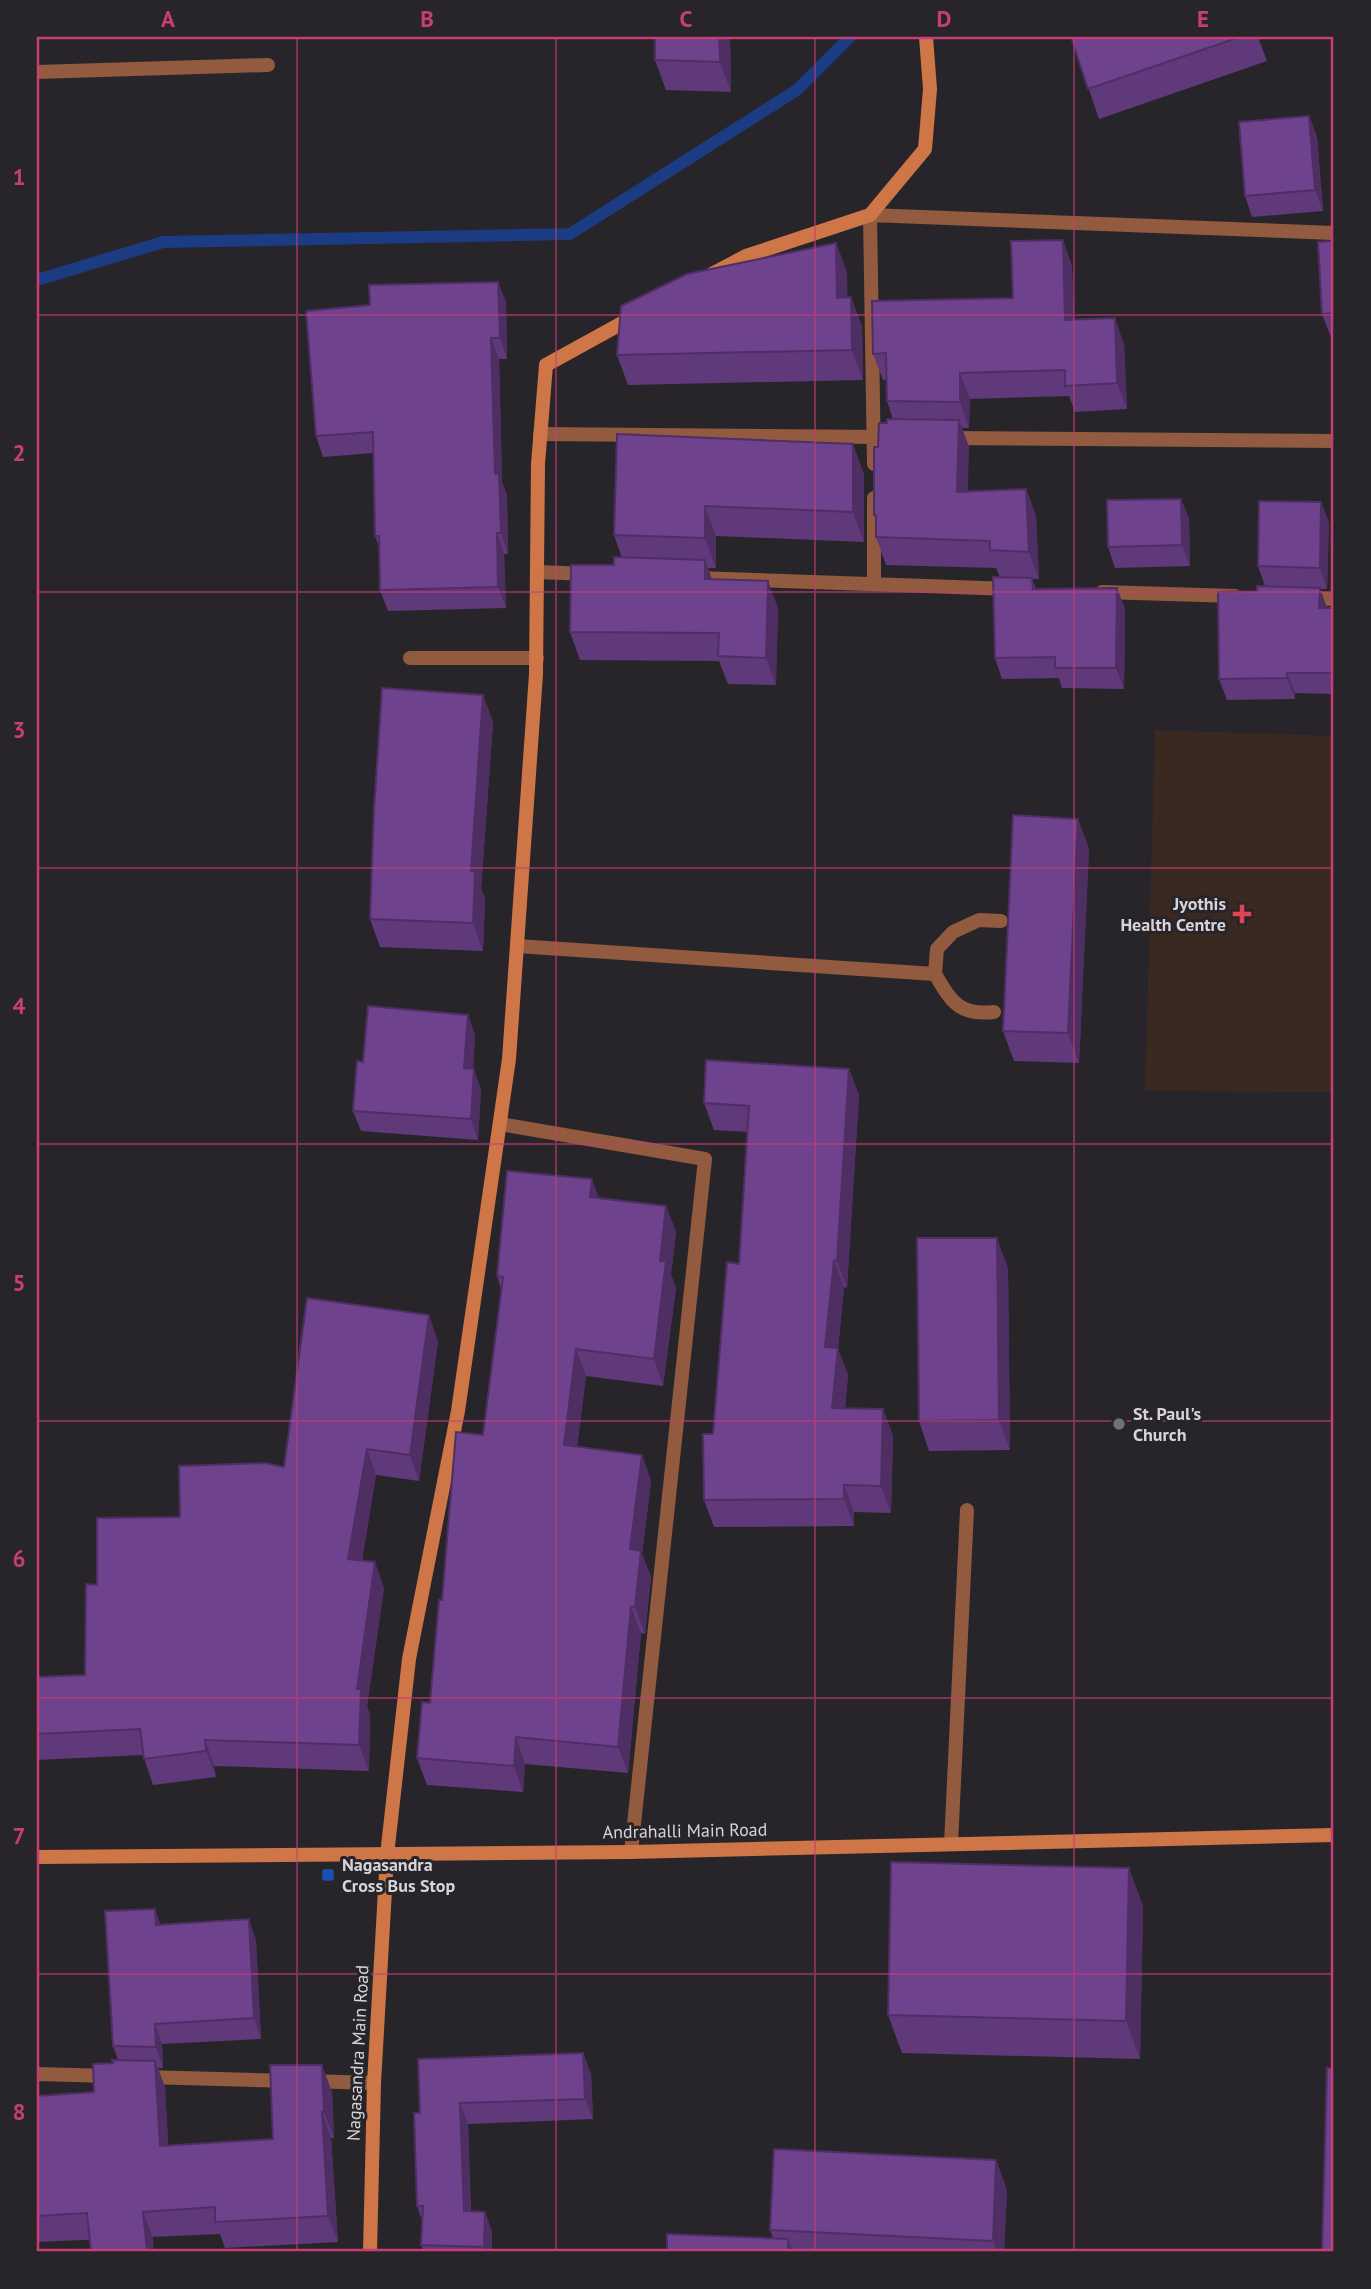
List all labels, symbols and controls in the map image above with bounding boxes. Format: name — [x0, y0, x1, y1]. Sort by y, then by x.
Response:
text: A — [161, 4, 175, 33]
text: B — [420, 4, 434, 33]
text: C — [680, 4, 693, 33]
text: D — [937, 4, 951, 33]
text: E — [1197, 4, 1209, 33]
text: 1 — [12, 162, 26, 191]
text: 2 — [12, 438, 26, 467]
text: 3 — [12, 715, 26, 744]
place label: Jyothis Health Centre — [1120, 892, 1226, 936]
marker: Jyothis Health Centre — [1232, 904, 1252, 924]
text: 4 — [12, 991, 26, 1020]
text: 5 — [12, 1268, 26, 1297]
place label: St. Paul's Church — [1133, 1402, 1201, 1446]
marker: St. Paul's Church — [1111, 1416, 1127, 1432]
text: 6 — [12, 1544, 26, 1573]
street label: Andrahalli Main Road — [602, 1818, 768, 1843]
text: 7 — [12, 1821, 26, 1850]
place label: Nagasandra Cross Bus Stop — [342, 1853, 455, 1897]
marker: Nagasandra Cross Bus Stop — [320, 1867, 336, 1883]
street label: Nagasandra Main Road — [341, 1964, 374, 2142]
text: 8 — [12, 2097, 26, 2126]

